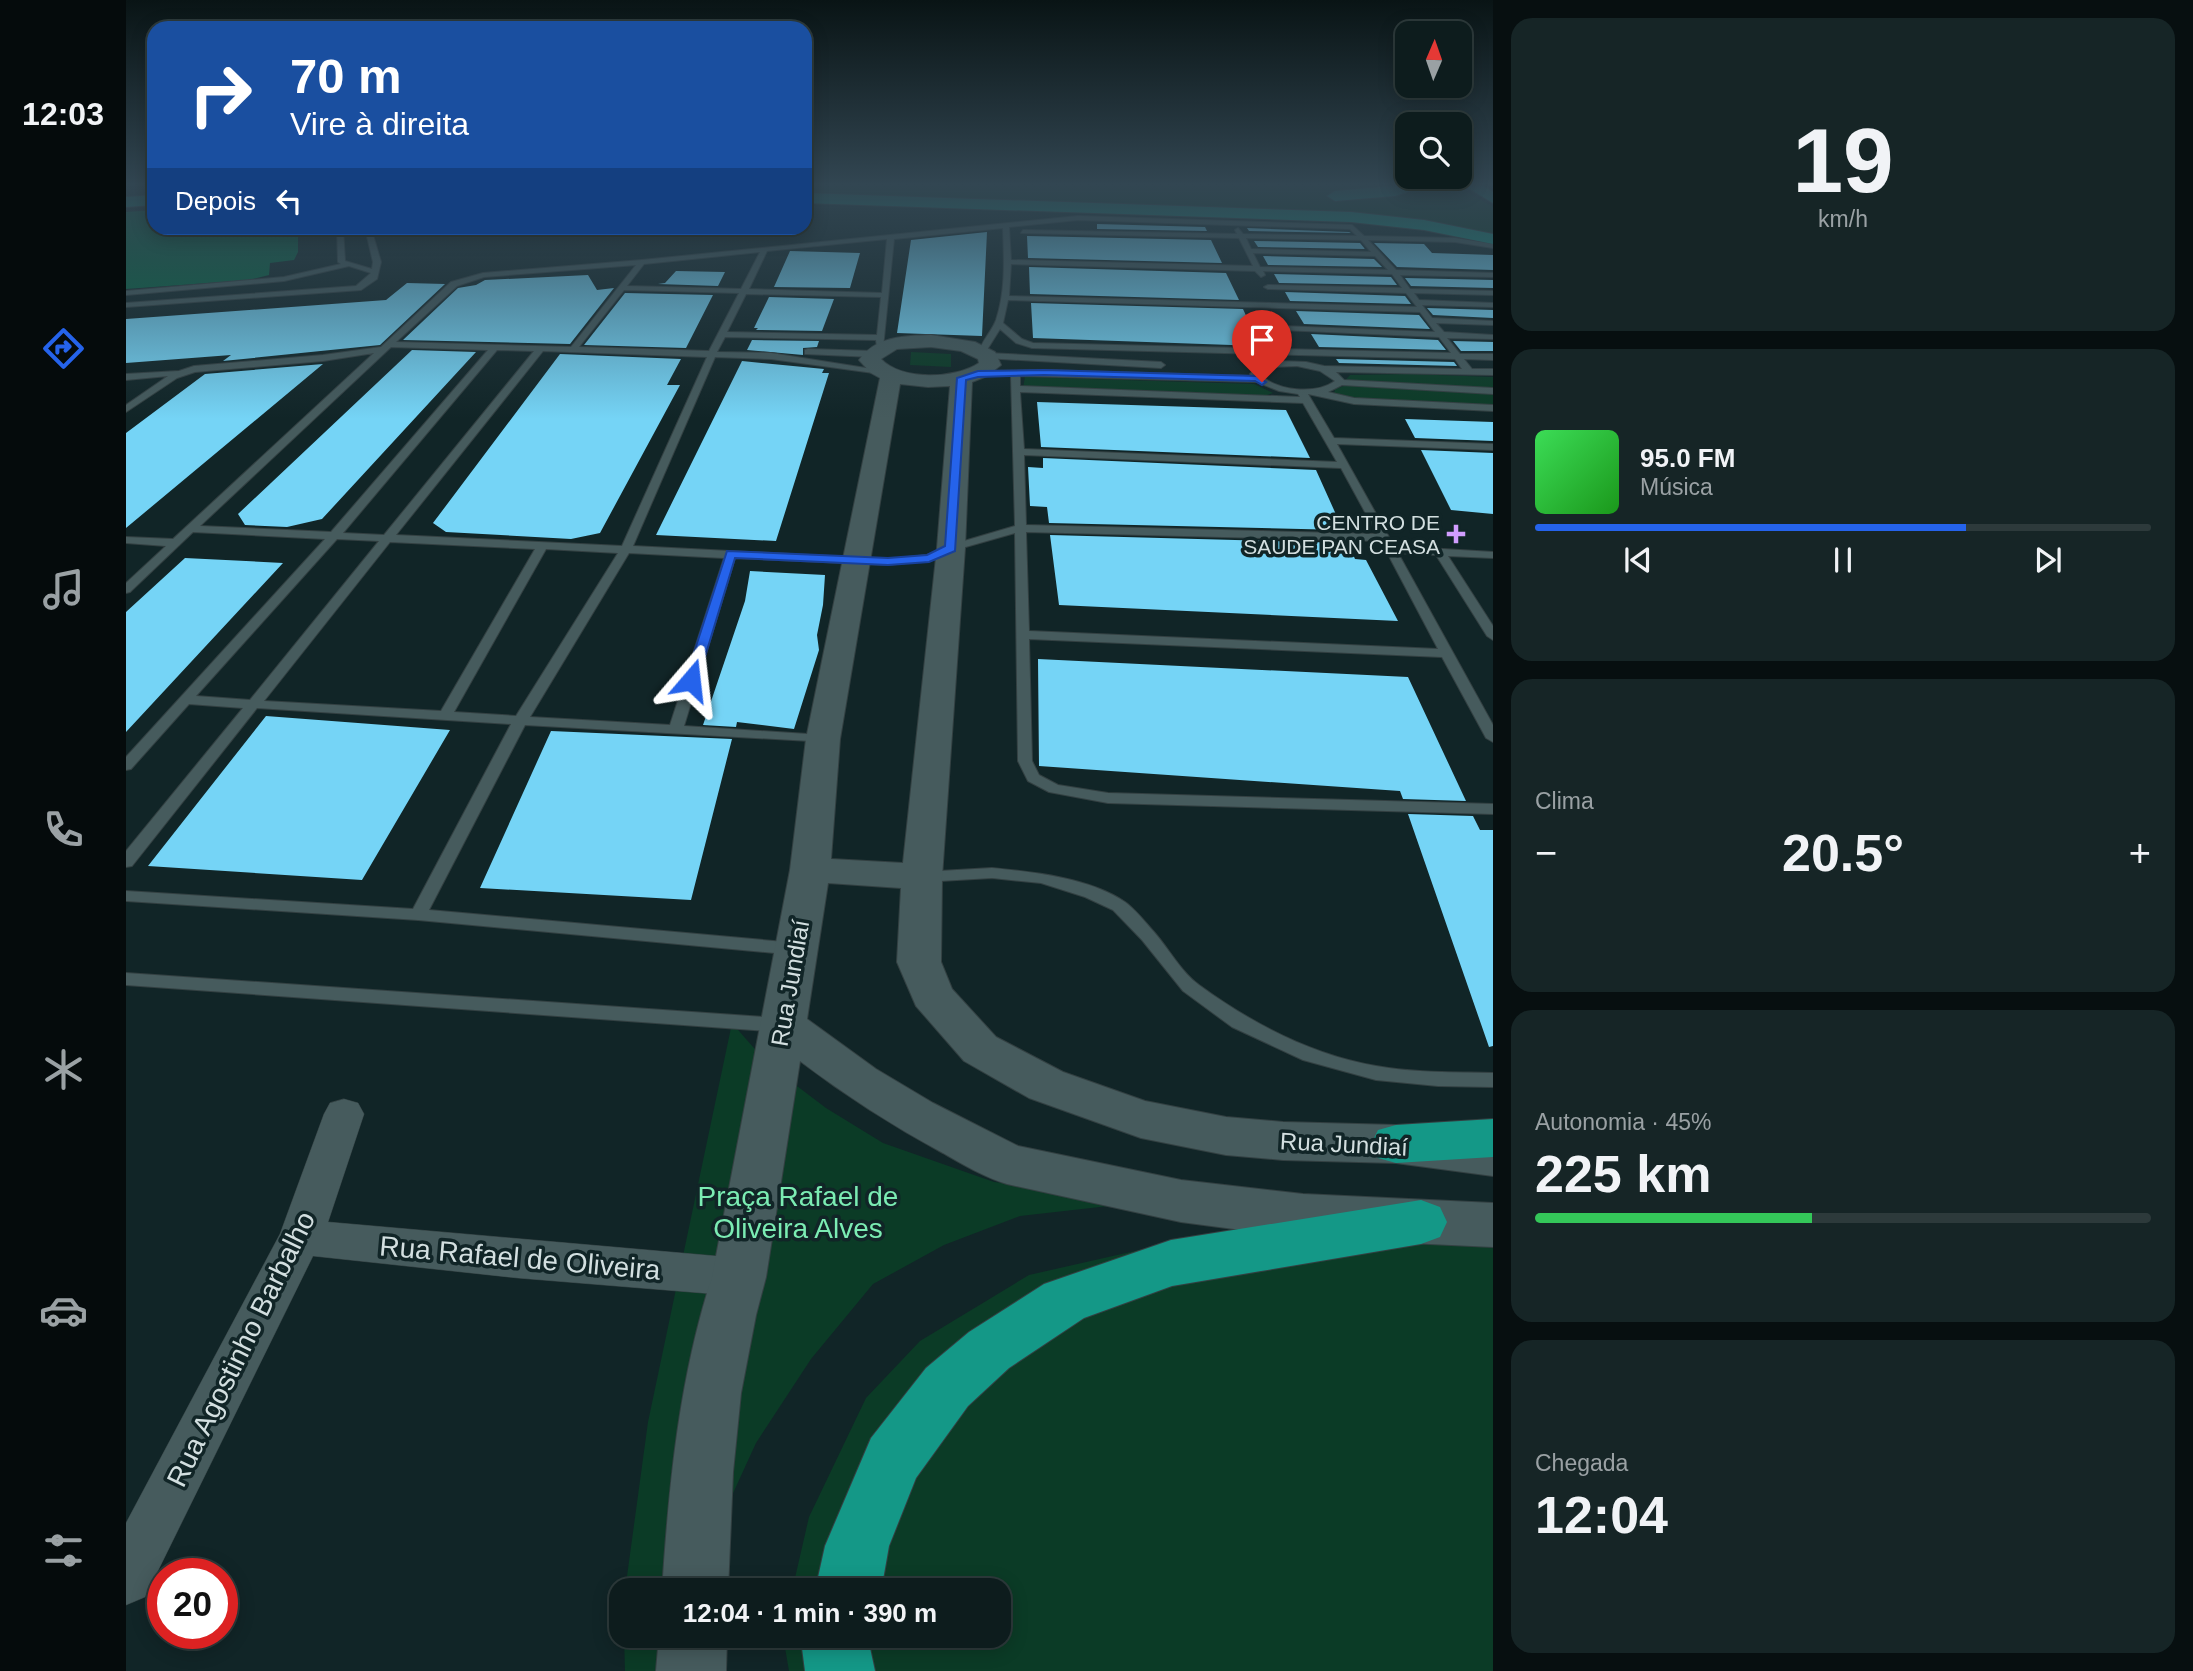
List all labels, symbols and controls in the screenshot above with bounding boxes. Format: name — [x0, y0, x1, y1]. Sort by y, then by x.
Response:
north arrow — [1395, 21, 1472, 98]
map controls — [1395, 21, 1472, 189]
icon: right — [175, 49, 266, 140]
text: 70 m — [290, 49, 402, 103]
text: 12:03 — [22, 96, 104, 132]
text: Vire à direita — [290, 106, 469, 142]
text: 19 — [1792, 110, 1894, 211]
button: search — [1395, 112, 1472, 189]
icon: left — [270, 182, 308, 220]
text: Depois — [175, 186, 256, 216]
text: km/h — [1818, 206, 1868, 232]
pin — [1232, 310, 1292, 382]
icon: arrive — [1243, 321, 1281, 359]
icon: directions — [39, 324, 88, 373]
text: 95.0 FM — [1640, 443, 1735, 473]
text: Música — [1640, 474, 1713, 500]
place label: CENTRO DE SAUDE PAN CEASA — [1243, 511, 1440, 558]
marker: CENTRO DE SAUDE PAN CEASA — [1446, 524, 1466, 544]
icon: previous — [1619, 541, 1657, 579]
icon: pause — [1824, 541, 1862, 579]
icon: next — [2029, 541, 2067, 579]
icon: music — [39, 565, 88, 614]
position arrow — [654, 643, 728, 717]
text: Clima — [1535, 788, 1594, 814]
icon: phone — [39, 805, 88, 854]
text: 20.5° — [1782, 824, 1904, 882]
text: − — [1535, 832, 1557, 874]
text: + — [2129, 832, 2151, 874]
street label: Rua Jundiaí — [766, 917, 814, 1048]
icon: climate — [39, 1045, 88, 1094]
text: Autonomia · 45% — [1535, 1109, 1711, 1135]
street label: Rua Jundiaí — [1279, 1127, 1409, 1161]
text: 225 km — [1535, 1145, 1711, 1203]
park label: Praça Rafael de Oliveira Alves — [698, 1181, 898, 1244]
street label: Rua Agostinho Barbalho — [161, 1206, 321, 1492]
street label: Rua Rafael de Oliveira — [378, 1230, 662, 1286]
icon: car — [39, 1286, 88, 1335]
text: Chegada — [1535, 1450, 1628, 1476]
text: 12:04 — [1535, 1486, 1668, 1544]
icon: filters — [39, 1526, 88, 1575]
speed limit sign: 20 — [147, 1558, 238, 1649]
text: 12:04 · 1 min · 390 m — [683, 1598, 937, 1628]

